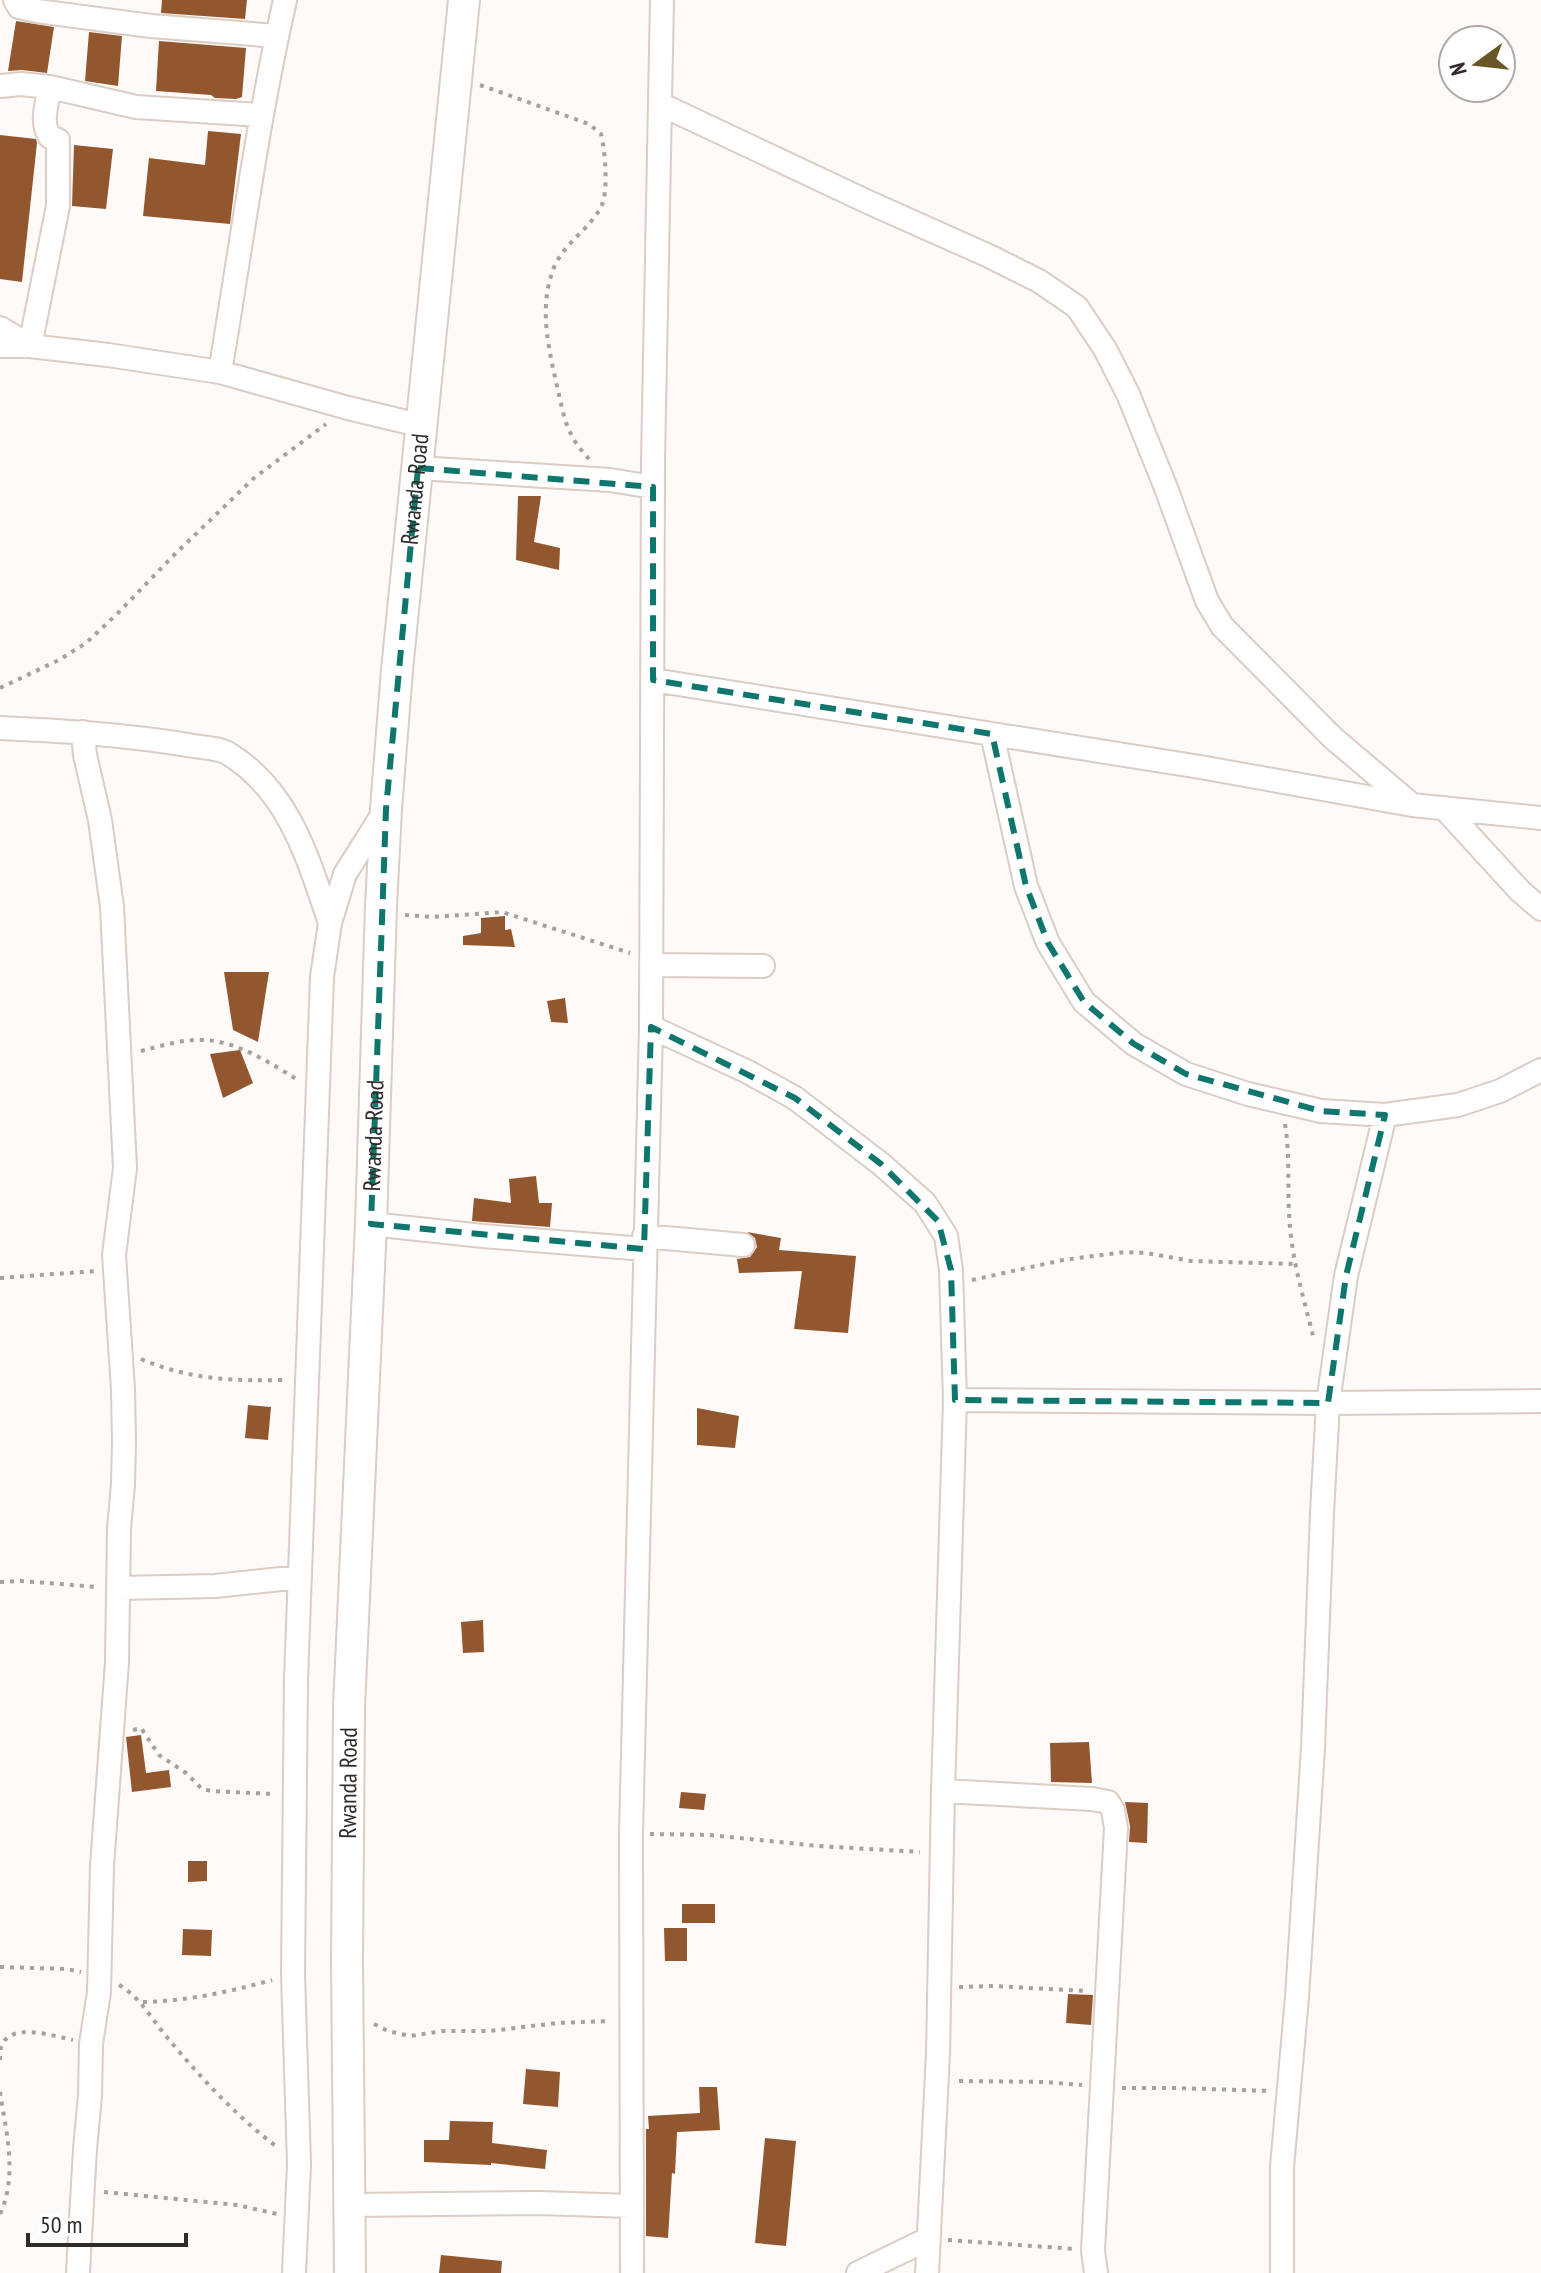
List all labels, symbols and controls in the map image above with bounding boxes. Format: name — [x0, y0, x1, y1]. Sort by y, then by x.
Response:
north arrow — [1437, 24, 1517, 104]
text: N — [1443, 60, 1473, 79]
street label: Rwanda Road — [394, 432, 436, 546]
street label: Rwanda Road — [356, 1079, 391, 1192]
street label: Rwanda Road — [332, 1727, 364, 1839]
scale bar — [28, 2197, 186, 2247]
text: 50 m — [40, 2209, 82, 2240]

